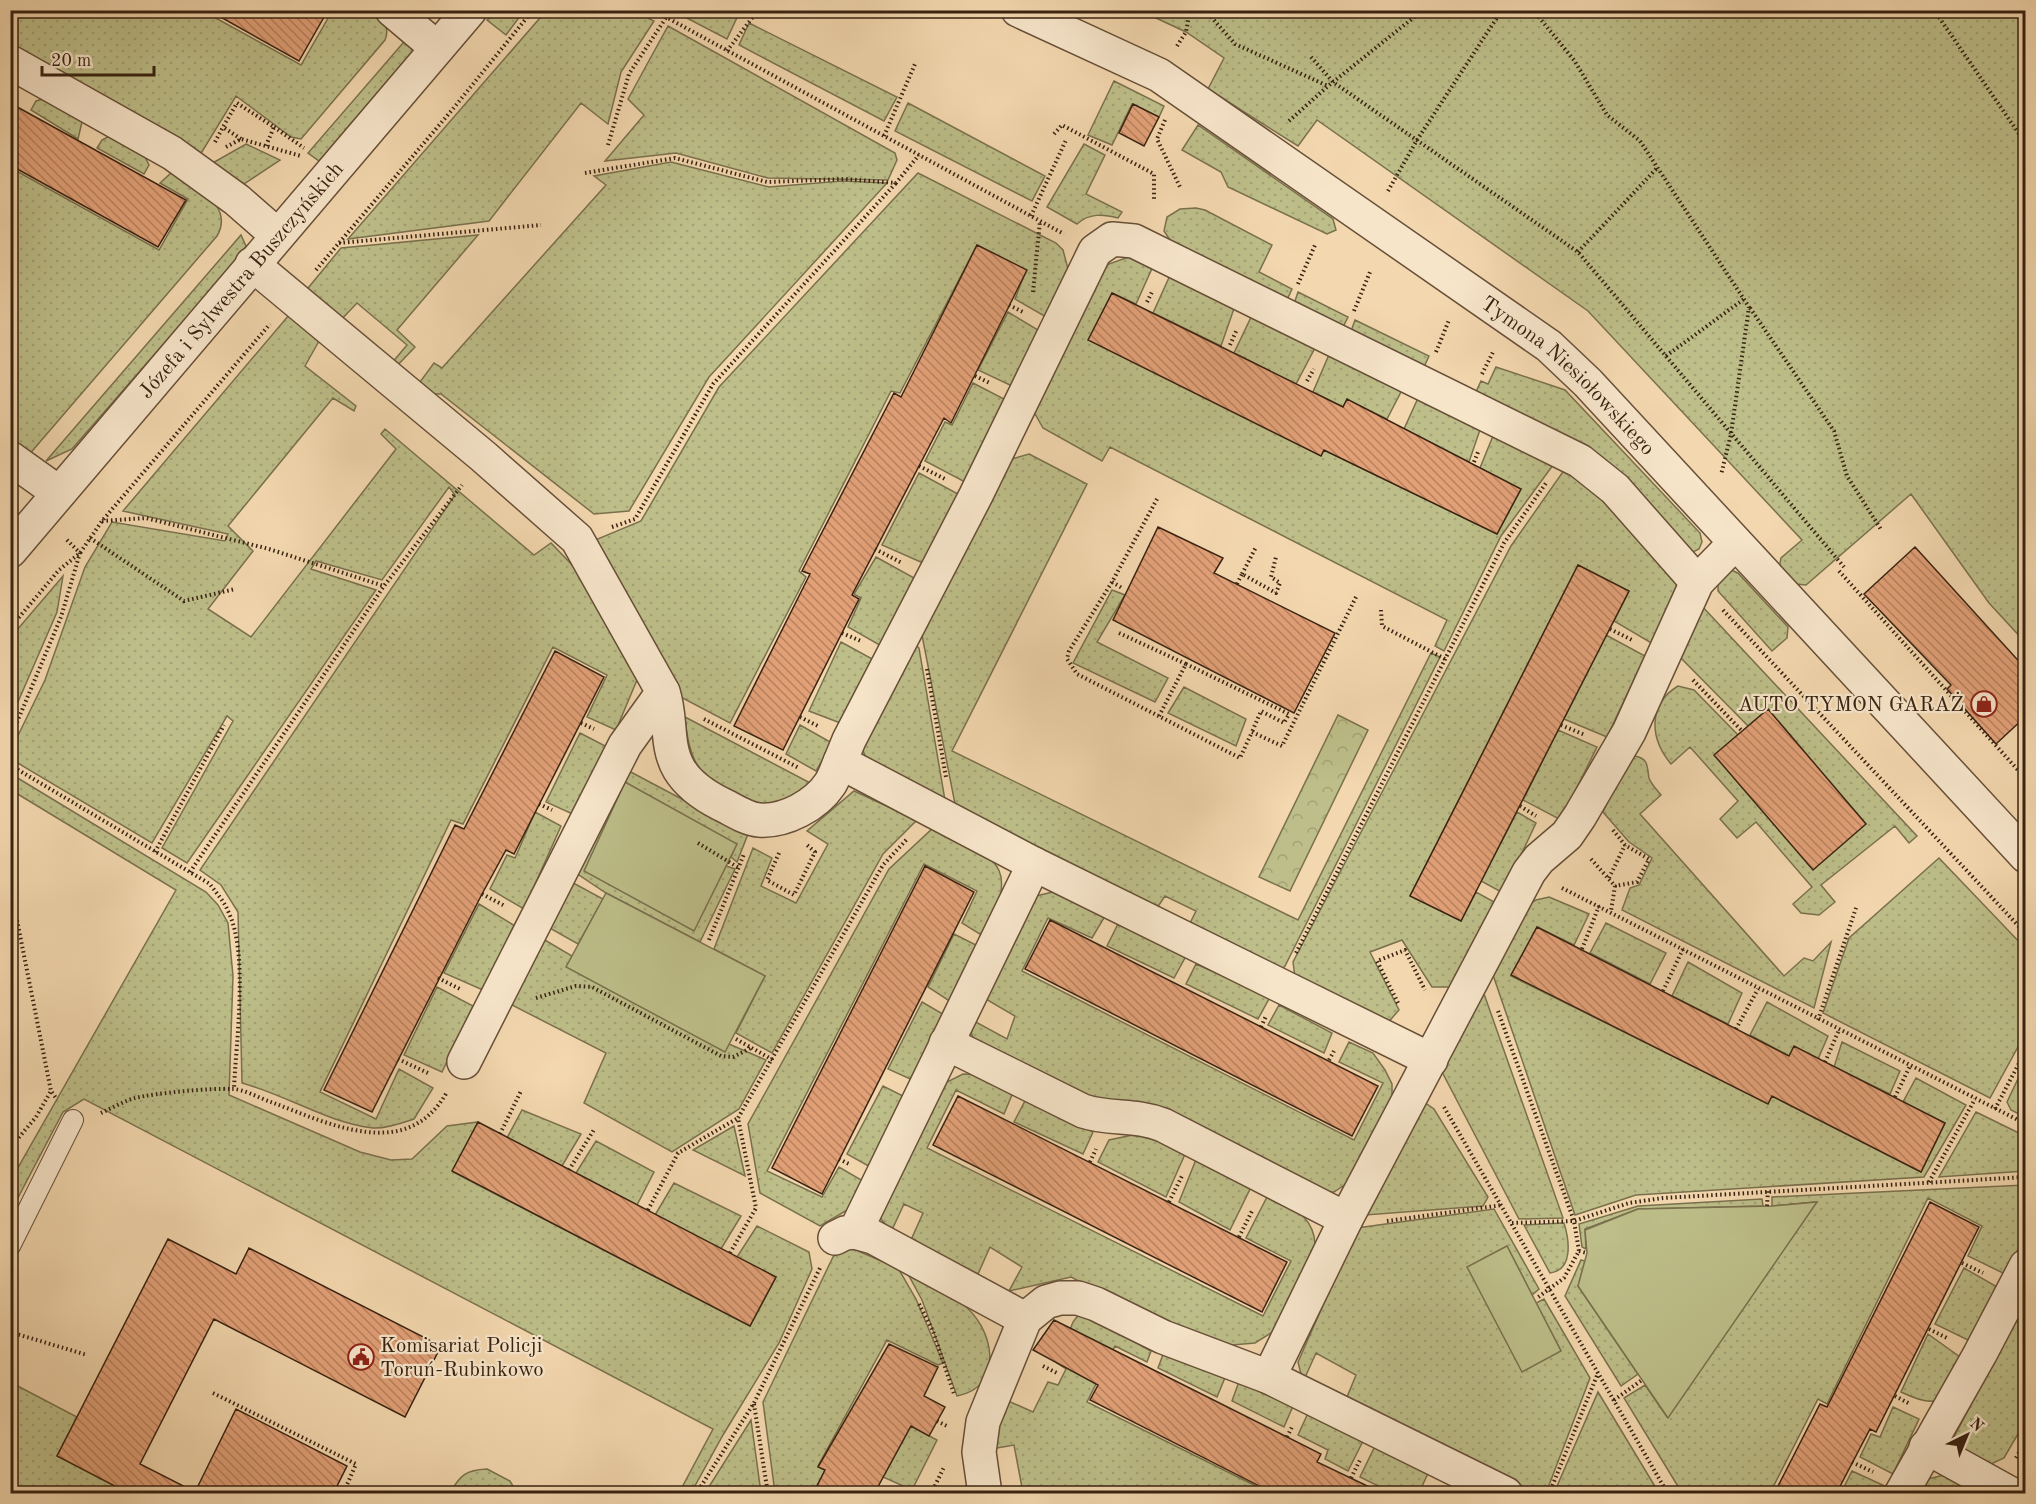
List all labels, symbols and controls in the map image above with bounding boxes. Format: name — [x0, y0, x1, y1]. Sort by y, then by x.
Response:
scale bar — [42, 39, 154, 77]
text: 20 m — [51, 52, 91, 70]
street label: Józefa i Sylwestra Buszczyńskich — [136, 159, 348, 403]
street label: Tymona Niesiołowskiego — [1477, 293, 1658, 460]
shop icon: AUTO TYMON GARAŻ — [1969, 689, 1999, 719]
place label: AUTO TYMON GARAŻ — [1738, 691, 1964, 716]
place label: Komisariat Policji Toruń-Rubinkowo — [380, 1336, 544, 1381]
public building icon: Komisariat Policji Toruń-Rubinkowo — [346, 1342, 376, 1372]
north arrow — [1937, 1405, 1997, 1465]
text: N — [1966, 1415, 1986, 1436]

